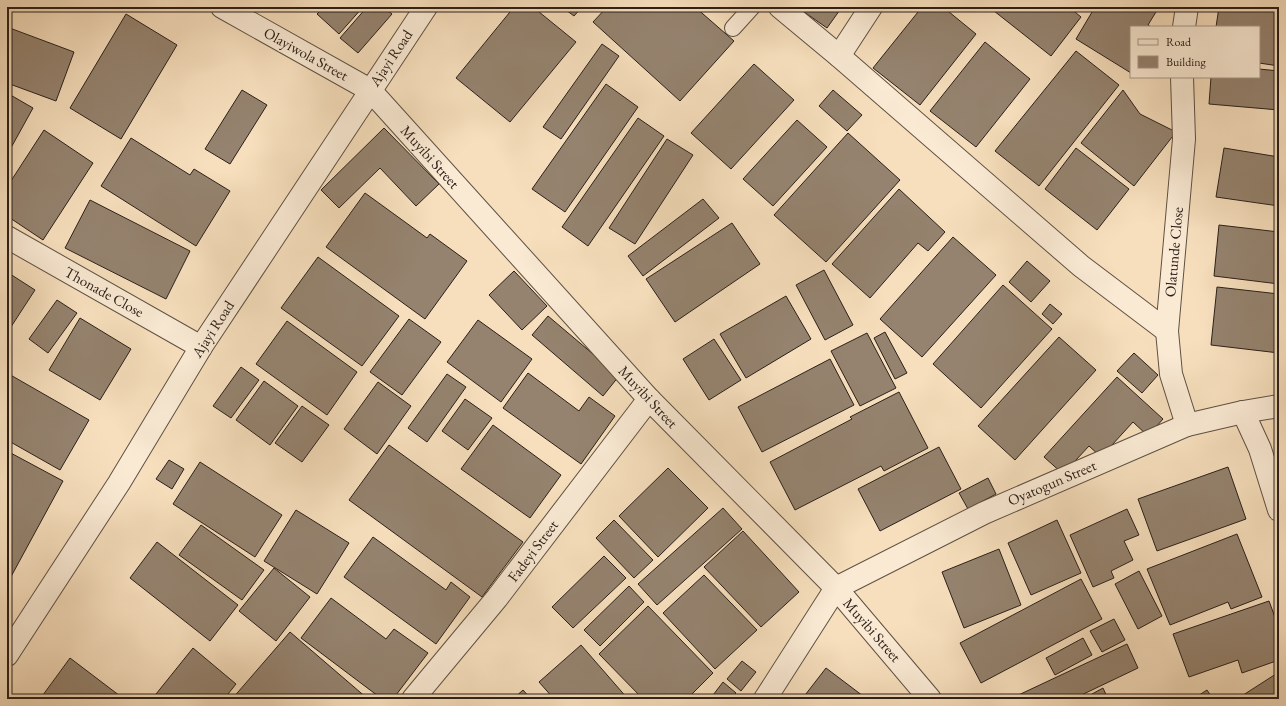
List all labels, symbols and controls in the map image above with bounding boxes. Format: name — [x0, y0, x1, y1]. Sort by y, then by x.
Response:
street label: Olayiwola Street — [261, 23, 352, 85]
street label: Ajayi Road — [364, 25, 417, 90]
legend — [1130, 26, 1260, 78]
text: Road — [1166, 34, 1192, 50]
text: Building — [1166, 54, 1207, 70]
street label: Muyibi Street — [397, 121, 464, 193]
street label: Olatunde Close — [1160, 206, 1187, 298]
street label: Thonade Close — [61, 262, 147, 321]
street label: Ajayi Road — [187, 296, 238, 362]
street label: Muyibi Street — [614, 361, 682, 432]
street label: Oyatogun Street — [1005, 455, 1099, 510]
street label: Fadeyi Street — [503, 516, 562, 586]
street label: Muyibi Street — [839, 594, 906, 666]

